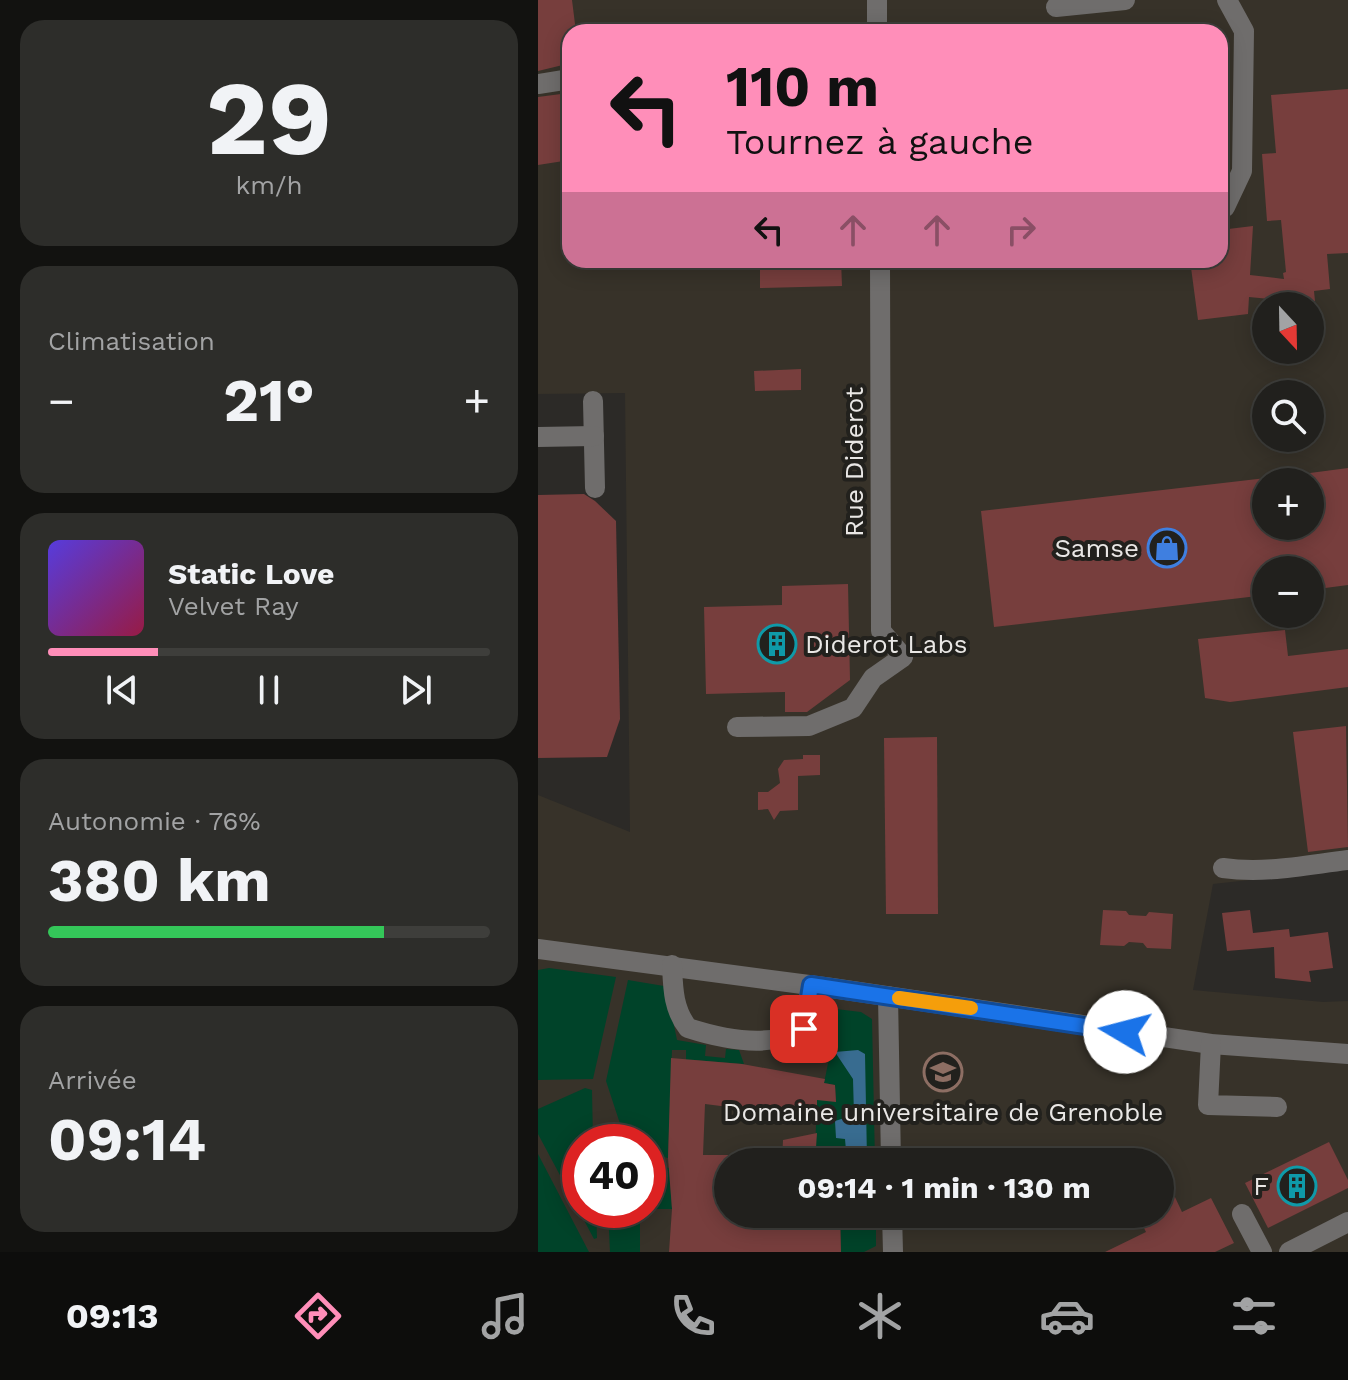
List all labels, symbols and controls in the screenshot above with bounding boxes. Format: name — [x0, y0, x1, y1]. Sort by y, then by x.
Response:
text: 110 m — [726, 54, 879, 120]
icon: left — [594, 56, 698, 160]
text: 29 — [206, 57, 332, 179]
text: Tournez à gauche — [726, 121, 1034, 163]
text: km/h — [236, 170, 302, 200]
icon: left — [747, 208, 791, 252]
icon: ahead — [831, 208, 875, 252]
icon: ahead — [915, 208, 959, 252]
icon: right — [999, 208, 1043, 252]
north arrow — [1252, 292, 1324, 364]
map controls — [1252, 292, 1324, 628]
text: Climatisation — [48, 326, 215, 356]
text: 21° — [223, 365, 315, 436]
text: − — [48, 375, 75, 427]
text: + — [463, 375, 490, 427]
button: search — [1252, 380, 1324, 452]
street label: Rue Diderot — [839, 387, 869, 537]
button: + — [1252, 468, 1324, 540]
shop icon: Samse — [1146, 527, 1188, 569]
place label: Samse — [1054, 533, 1139, 563]
text: Static Love — [168, 556, 334, 591]
button: − — [1252, 556, 1324, 628]
text: Velvet Ray — [168, 591, 299, 621]
building icon: Diderot Labs — [756, 623, 798, 665]
place label: Diderot Labs — [805, 629, 967, 659]
icon: previous — [100, 668, 144, 712]
icon: pause — [247, 668, 291, 712]
icon: next — [394, 668, 438, 712]
text: Autonomie · 76% — [48, 806, 261, 836]
text: 380 km — [48, 845, 271, 916]
position arrow — [1083, 990, 1167, 1074]
pin — [770, 995, 838, 1063]
icon: arrive — [782, 1007, 826, 1051]
school or university icon: Domaine universitaire de Grenoble — [922, 1051, 964, 1093]
text: Arrivée — [48, 1065, 137, 1095]
place label: Domaine universitaire de Grenoble — [723, 1097, 1163, 1127]
text: 09:14 — [48, 1104, 206, 1175]
speed limit sign: 40 — [562, 1124, 666, 1228]
building icon: F — [1276, 1165, 1318, 1207]
text: 09:14 · 1 min · 130 m — [797, 1170, 1091, 1205]
place label: F — [1253, 1171, 1269, 1201]
icon: directions — [290, 1288, 346, 1344]
icon: music — [477, 1288, 533, 1344]
icon: phone — [665, 1288, 721, 1344]
icon: climate — [852, 1288, 908, 1344]
icon: car — [1039, 1288, 1095, 1344]
icon: filters — [1226, 1288, 1282, 1344]
text: 09:13 — [66, 1295, 159, 1337]

